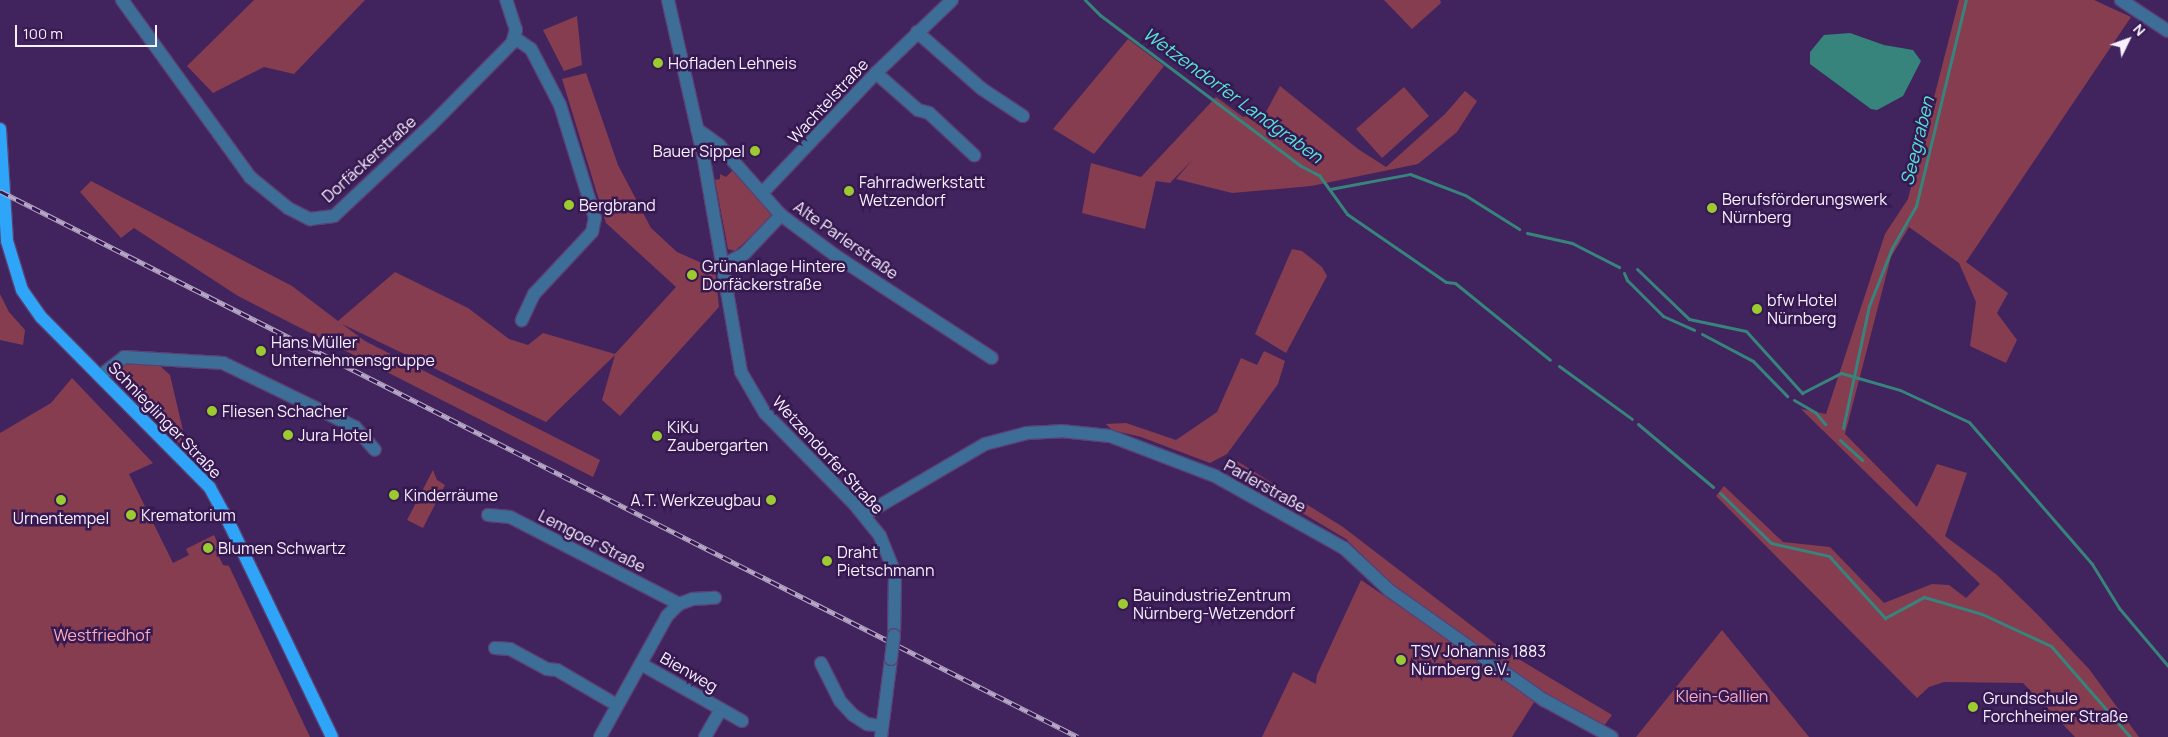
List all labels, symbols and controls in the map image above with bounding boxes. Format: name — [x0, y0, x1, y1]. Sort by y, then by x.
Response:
scale bar — [18, 15, 160, 47]
north arrow — [2103, 15, 2153, 65]
text: N — [2129, 20, 2150, 40]
text: 100 m — [23, 23, 63, 44]
water label: Wetzendorfer Landgraben — [1139, 23, 1327, 167]
place label: Hofladen Lehneis — [668, 53, 797, 73]
street label: Wachtelstraße — [784, 55, 872, 147]
marker: Hofladen Lehneis — [652, 57, 664, 69]
water label: Seegraben — [1896, 94, 1938, 188]
street label: Dorfäckerstraße — [318, 112, 420, 206]
place label: Bauer Sippel — [653, 141, 745, 161]
marker: Bauer Sippel — [749, 145, 761, 157]
place label: Fahrradwerkstatt Wetzendorf — [859, 172, 985, 210]
marker: Fahrradwerkstatt Wetzendorf — [843, 185, 855, 197]
place label: Berufsförderungswerk Nürnberg — [1722, 189, 1887, 227]
place label: Bergbrand — [579, 195, 656, 215]
street label: Alte Parlerstraße — [790, 197, 902, 283]
marker: Bergbrand — [563, 199, 575, 211]
marker: Berufsförderungswerk Nürnberg — [1706, 202, 1718, 214]
place label: Grünanlage Hintere Dorfäckerstraße — [702, 256, 846, 294]
marker: Grünanlage Hintere Dorfäckerstraße — [686, 269, 698, 281]
place label: bfw Hotel Nürnberg — [1767, 290, 1837, 328]
marker: bfw Hotel Nürnberg — [1751, 303, 1763, 315]
place label: Hans Müller Unternehmensgruppe — [271, 332, 435, 370]
marker: Hans Müller Unternehmensgruppe — [255, 345, 267, 357]
street label: Schnieglinger Straße — [104, 358, 226, 482]
street label: Wetzendorfer Straße — [768, 392, 888, 518]
place label: Fliesen Schacher — [222, 401, 348, 421]
marker: Fliesen Schacher — [206, 405, 218, 417]
place label: KiKu Zaubergarten — [667, 417, 768, 455]
place label: Jura Hotel — [298, 425, 372, 445]
marker: Jura Hotel — [282, 429, 294, 441]
marker: KiKu Zaubergarten — [651, 430, 663, 442]
street label: Parlerstraße — [1221, 456, 1309, 516]
place label: Kinderräume — [404, 485, 498, 505]
marker: Kinderräume — [388, 489, 400, 501]
place label: A.T. Werkzeugbau — [631, 490, 761, 510]
marker: Urnentempel — [55, 494, 67, 506]
marker: A.T. Werkzeugbau — [765, 494, 777, 506]
place label: Krematorium — [141, 505, 236, 525]
street label: Lemgoer Straße — [535, 506, 649, 576]
place label: Urnentempel — [13, 508, 109, 528]
marker: Krematorium — [125, 509, 137, 521]
place label: Blumen Schwartz — [218, 538, 346, 558]
marker: Blumen Schwartz — [202, 542, 214, 554]
place label: Draht Pietschmann — [837, 542, 934, 580]
marker: Draht Pietschmann — [821, 555, 833, 567]
place label: BauindustrieZentrum Nürnberg-Wetzendorf — [1133, 585, 1295, 623]
marker: BauindustrieZentrum Nürnberg-Wetzendorf — [1117, 598, 1129, 610]
park label: Westfriedhof — [54, 625, 150, 645]
place label: TSV Johannis 1883 Nürnberg e.V. — [1411, 641, 1546, 679]
street label: Bienweg — [657, 648, 721, 696]
marker: TSV Johannis 1883 Nürnberg e.V. — [1395, 654, 1407, 666]
park label: Klein-Gallien — [1676, 686, 1768, 706]
place label: Grundschule Forchheimer Straße — [1983, 688, 2128, 726]
marker: Grundschule Forchheimer Straße — [1967, 701, 1979, 713]

